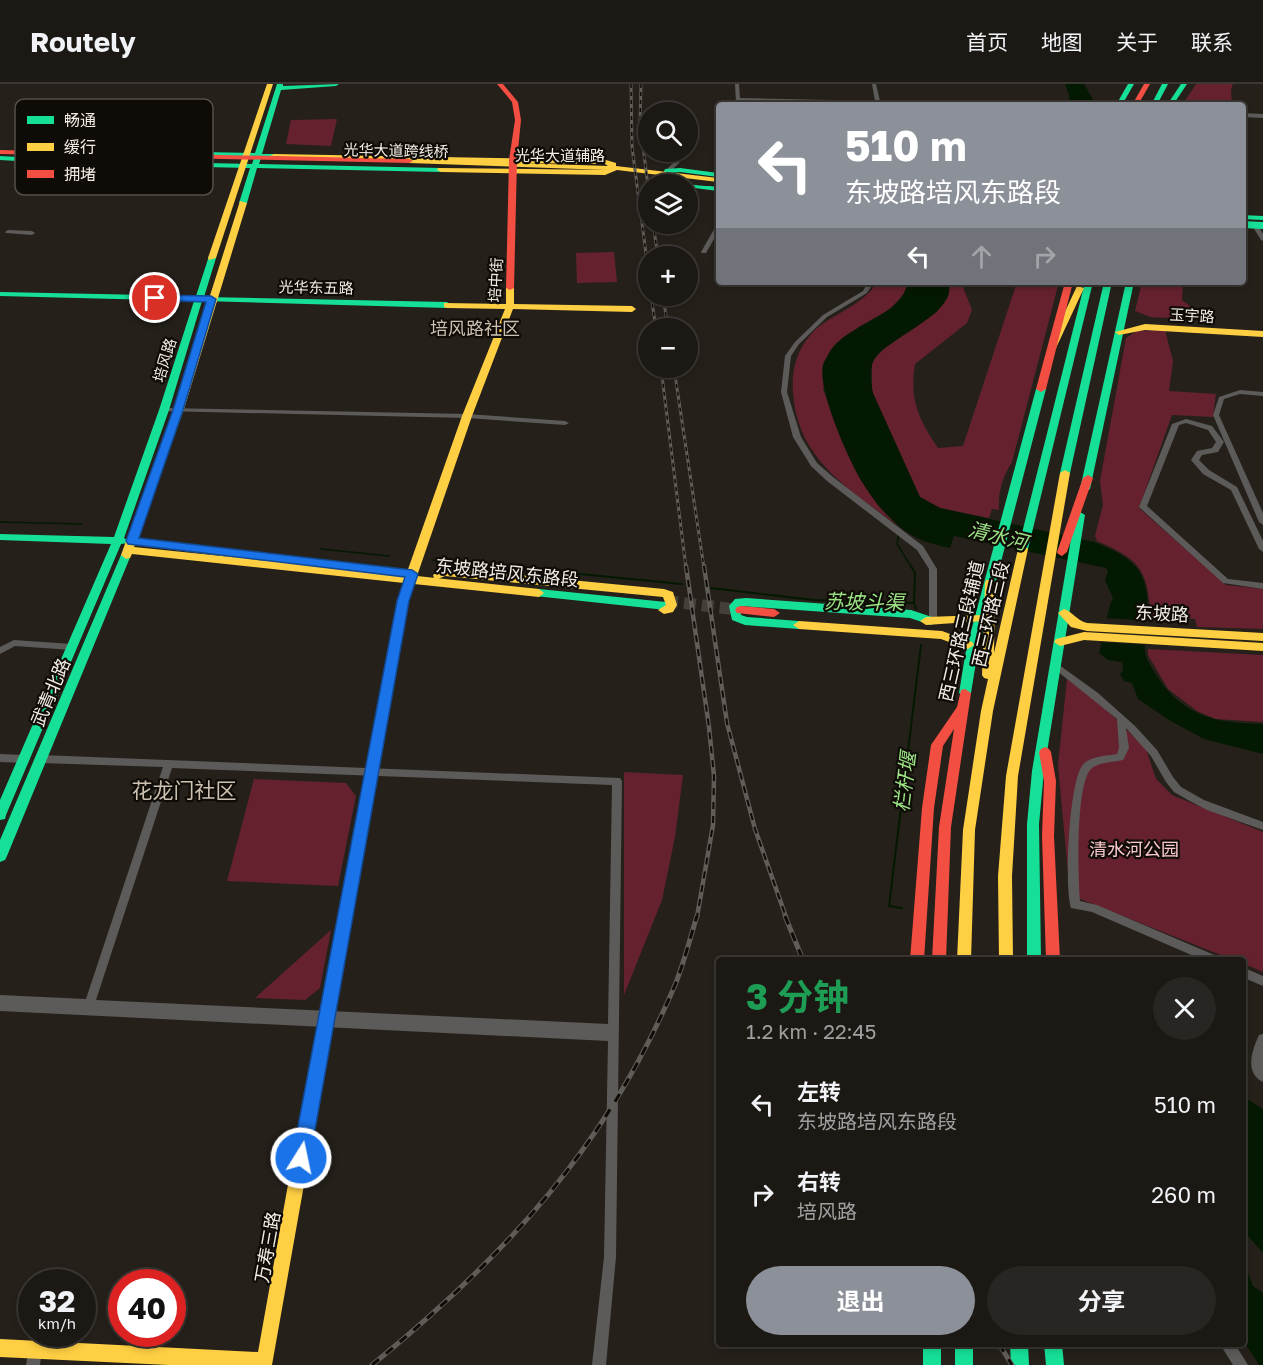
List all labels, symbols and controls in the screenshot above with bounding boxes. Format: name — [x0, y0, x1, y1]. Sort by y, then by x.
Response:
text: Routely — [30, 25, 136, 58]
text: 首页 — [966, 29, 1008, 55]
text: 地图 — [1041, 29, 1083, 55]
text: 关于 — [1116, 29, 1158, 55]
text: 联系 — [1191, 29, 1233, 55]
legend — [15, 99, 213, 195]
map controls — [638, 102, 698, 378]
button: search — [638, 102, 698, 162]
text: 畅通 — [64, 110, 96, 130]
text: 510 m — [845, 120, 967, 170]
icon: left — [746, 126, 824, 204]
text: 缓行 — [64, 137, 96, 157]
street label: 光华大道跨线桥 — [343, 140, 449, 160]
street label: 光华大道辅路 — [515, 146, 605, 164]
text: 拥堵 — [64, 164, 96, 184]
button: layers — [638, 174, 698, 234]
text: 东坡路培风东路段 — [845, 176, 1061, 208]
icon: left — [902, 240, 935, 273]
icon: ahead — [965, 240, 998, 273]
icon: right — [1028, 240, 1061, 273]
button: + — [638, 246, 698, 306]
street label: 培中街 — [485, 257, 505, 303]
pin — [129, 272, 180, 323]
street label: 光华东五路 — [278, 277, 354, 297]
icon: arrive — [138, 281, 171, 314]
street label: 玉宇路 — [1169, 305, 1215, 325]
district label: 培风路社区 — [430, 317, 520, 339]
button: − — [638, 318, 698, 378]
street label: 培风路 — [149, 336, 179, 384]
water label: 清水河 — [966, 516, 1034, 555]
street label: 东坡路培风东路段 — [434, 554, 580, 590]
street label: 西三环路三段辅道 — [934, 558, 988, 704]
street label: 西三环路三段 — [967, 559, 1013, 669]
water label: 苏坡斗渠 — [824, 588, 907, 614]
street label: 东坡路 — [1134, 601, 1190, 625]
street label: 武青北路 — [26, 655, 74, 729]
water label: 栏杆堰 — [888, 748, 920, 813]
district label: 花龙门社区 — [132, 777, 237, 803]
park label: 清水河公园 — [1089, 838, 1179, 860]
text: 3 分钟 — [746, 975, 849, 1018]
button: close — [1153, 977, 1216, 1040]
text: 1.2 km · 22:45 — [746, 1019, 876, 1043]
text: 左转 — [797, 1078, 841, 1105]
icon: left — [746, 1088, 779, 1121]
text: 510 m — [1154, 1091, 1216, 1118]
text: 东坡路培风东路段 — [797, 1109, 957, 1133]
position arrow — [269, 1126, 333, 1190]
text: 右转 — [797, 1168, 841, 1195]
icon: right — [746, 1178, 779, 1211]
text: 260 m — [1151, 1181, 1216, 1208]
text: 培风路 — [797, 1199, 857, 1223]
street label: 万寿三路 — [250, 1210, 284, 1284]
button: 退出 — [746, 1266, 975, 1335]
button: 分享 — [987, 1266, 1216, 1335]
speed limit sign: 40 — [108, 1269, 186, 1347]
text: 32 — [39, 1283, 75, 1319]
text: km/h — [38, 1314, 76, 1332]

